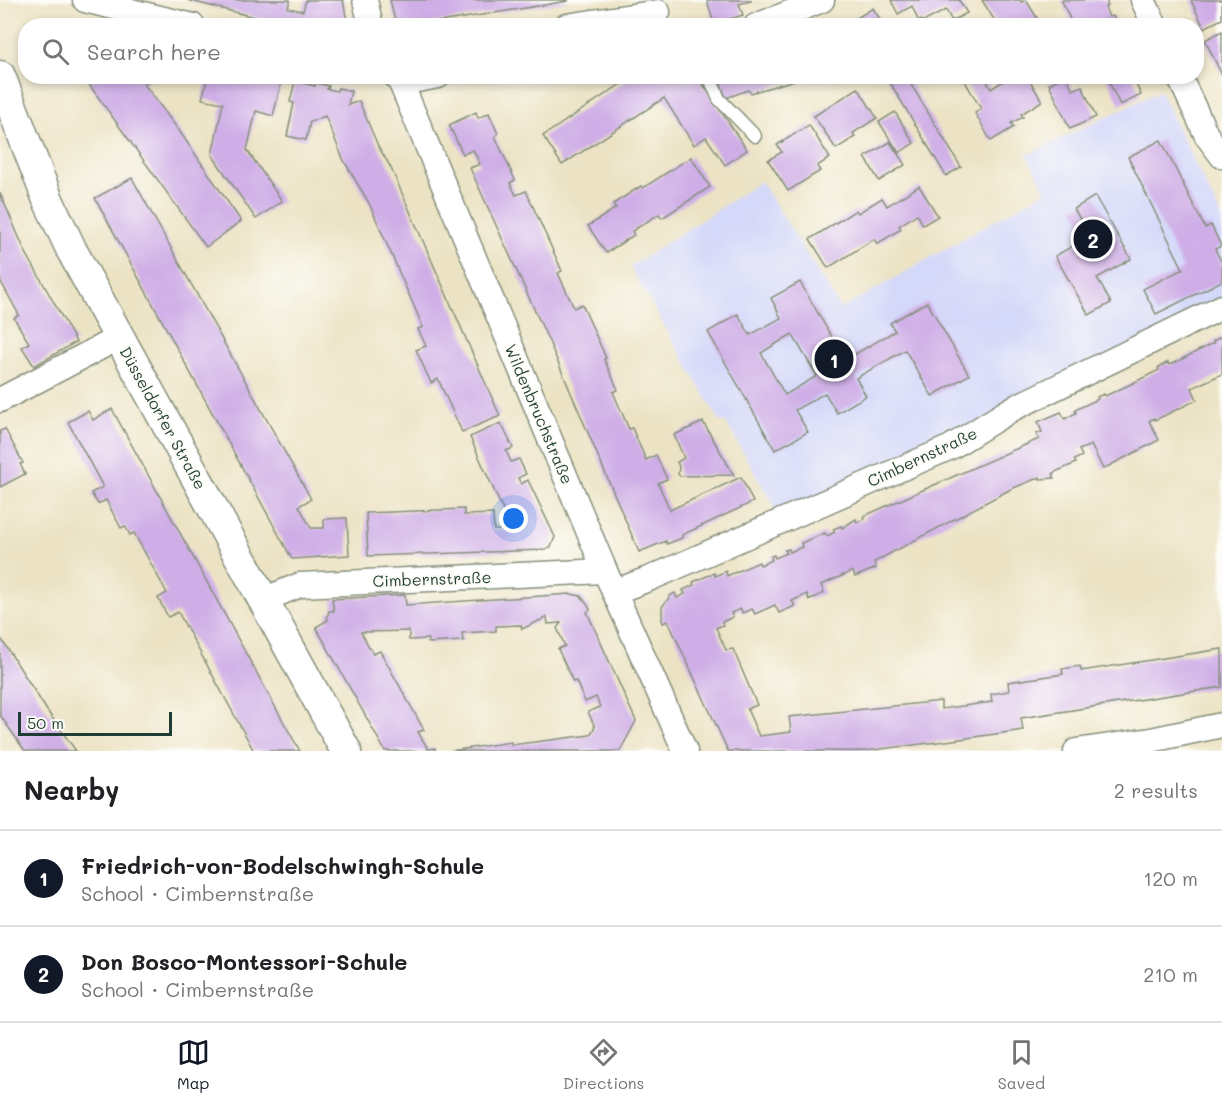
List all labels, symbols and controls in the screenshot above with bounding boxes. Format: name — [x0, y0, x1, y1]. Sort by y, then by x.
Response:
search box — [18, 18, 1204, 84]
icon: search — [39, 35, 72, 68]
text: Search here — [87, 37, 221, 66]
pin: 2 — [1074, 216, 1112, 262]
pin: 1 — [814, 336, 854, 382]
street label: Wildenbruchstraße — [500, 341, 578, 487]
street label: Düsseldorfer Straße — [115, 343, 211, 493]
street label: Cimbernstraße — [863, 422, 980, 491]
your location — [499, 504, 528, 533]
street label: Cimbernstraße — [372, 566, 492, 591]
scale bar — [18, 709, 172, 736]
text: 50 m — [27, 712, 64, 733]
text: Nearby — [24, 773, 119, 807]
text: 2 results — [1114, 777, 1198, 803]
text: Friedrich-von-Bodelschwingh-Schule — [81, 851, 484, 880]
text: 1 — [39, 865, 48, 891]
text: 120 m — [1143, 865, 1198, 891]
text: School · Cimbernstraße — [81, 880, 314, 906]
text: Don Bosco-Montessori-Schule — [81, 947, 407, 976]
text: 2 — [38, 961, 49, 987]
text: 210 m — [1143, 961, 1198, 987]
text: School · Cimbernstraße — [81, 976, 314, 1002]
tab: Map — [177, 1036, 210, 1093]
tab: Directions — [563, 1036, 644, 1093]
tab: Saved — [998, 1036, 1045, 1093]

